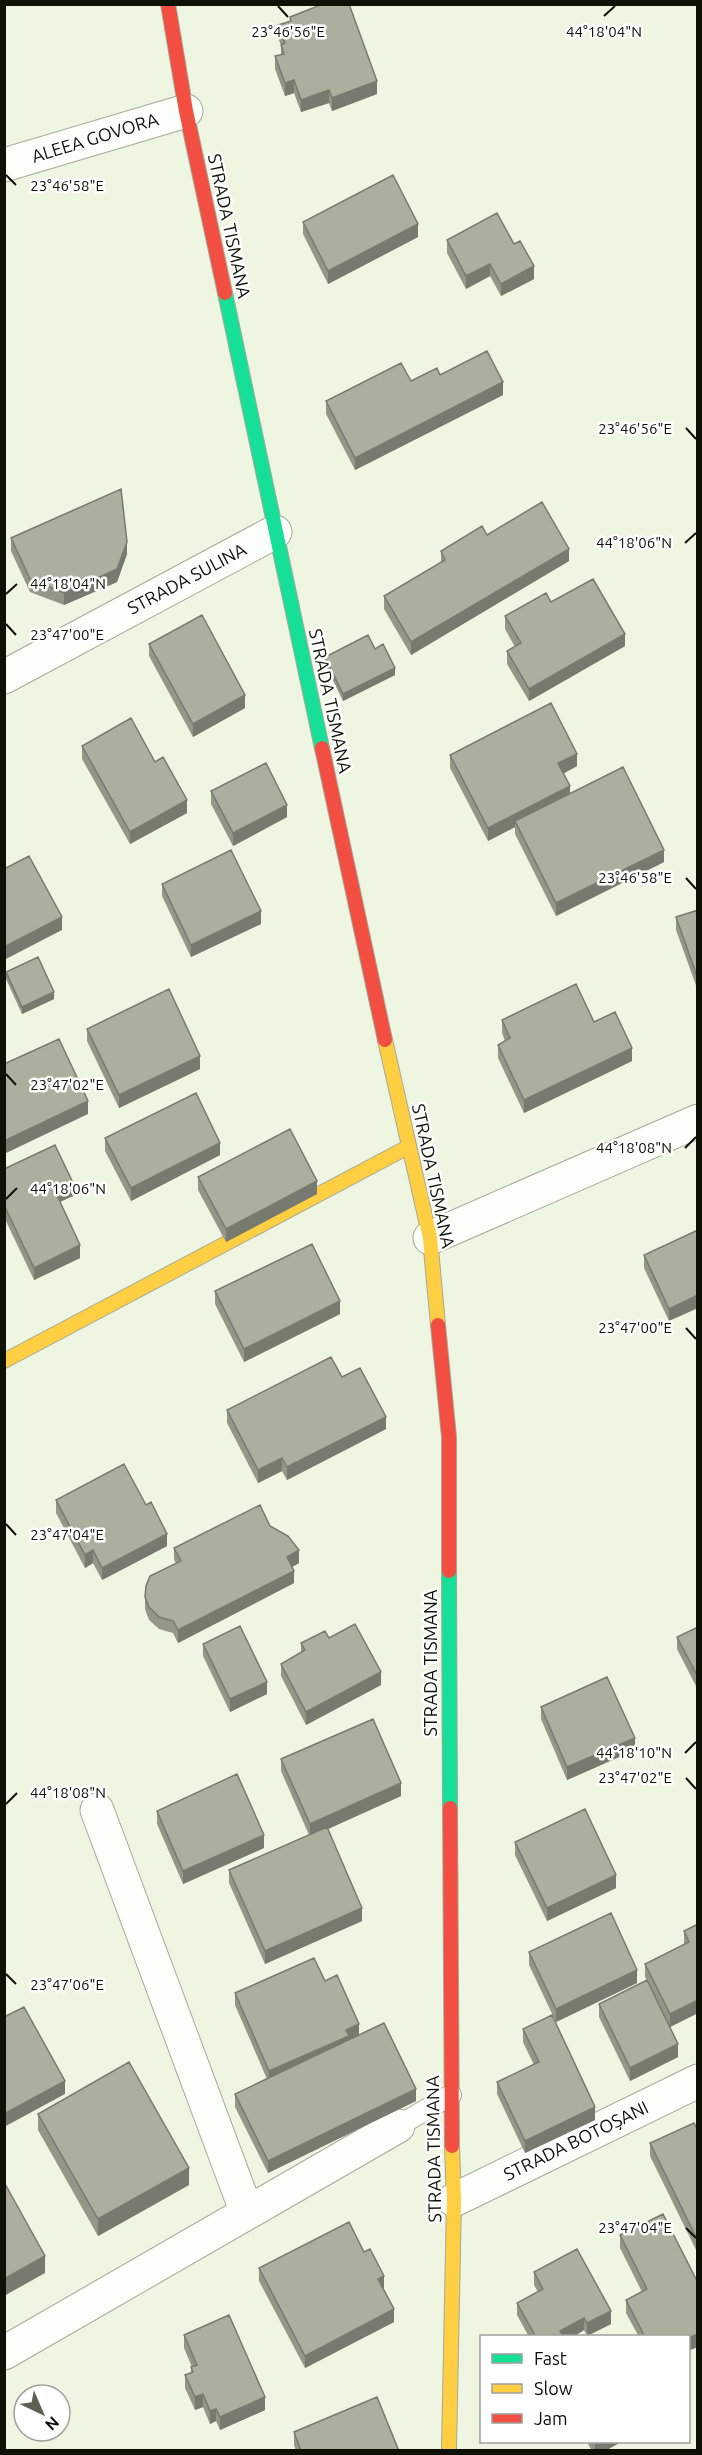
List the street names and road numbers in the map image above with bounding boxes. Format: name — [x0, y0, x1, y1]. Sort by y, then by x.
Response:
street label: ALEEA GOVORA — [29, 108, 161, 166]
street label: STRADA TISMANA — [205, 152, 255, 300]
street label: STRADA SULINA — [124, 538, 249, 618]
street label: STRADA TISMANA — [306, 627, 356, 775]
street label: STRADA TISMANA — [409, 1102, 459, 1250]
street label: STRADA TISMANA — [420, 1589, 440, 1737]
street label: STRADA TISMANA — [422, 2075, 444, 2223]
street label: STRADA BOTOȘANI — [500, 2096, 651, 2184]

